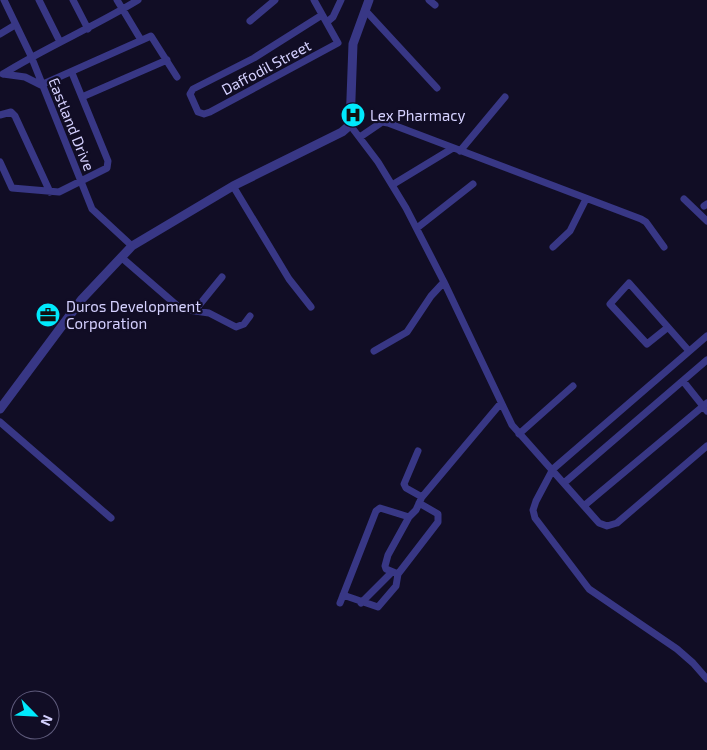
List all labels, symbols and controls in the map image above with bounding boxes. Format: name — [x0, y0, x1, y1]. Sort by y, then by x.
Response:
street label: Daffodil Street — [218, 36, 314, 98]
street label: Eastland Drive — [45, 75, 99, 173]
hospital icon: Lex Pharmacy — [340, 102, 366, 128]
place label: Lex Pharmacy — [370, 106, 466, 124]
place label: Duros Development Corporation — [66, 297, 201, 332]
office icon: Duros Development Corporation — [35, 302, 61, 328]
north arrow — [10, 690, 60, 740]
text: N — [38, 712, 57, 729]

